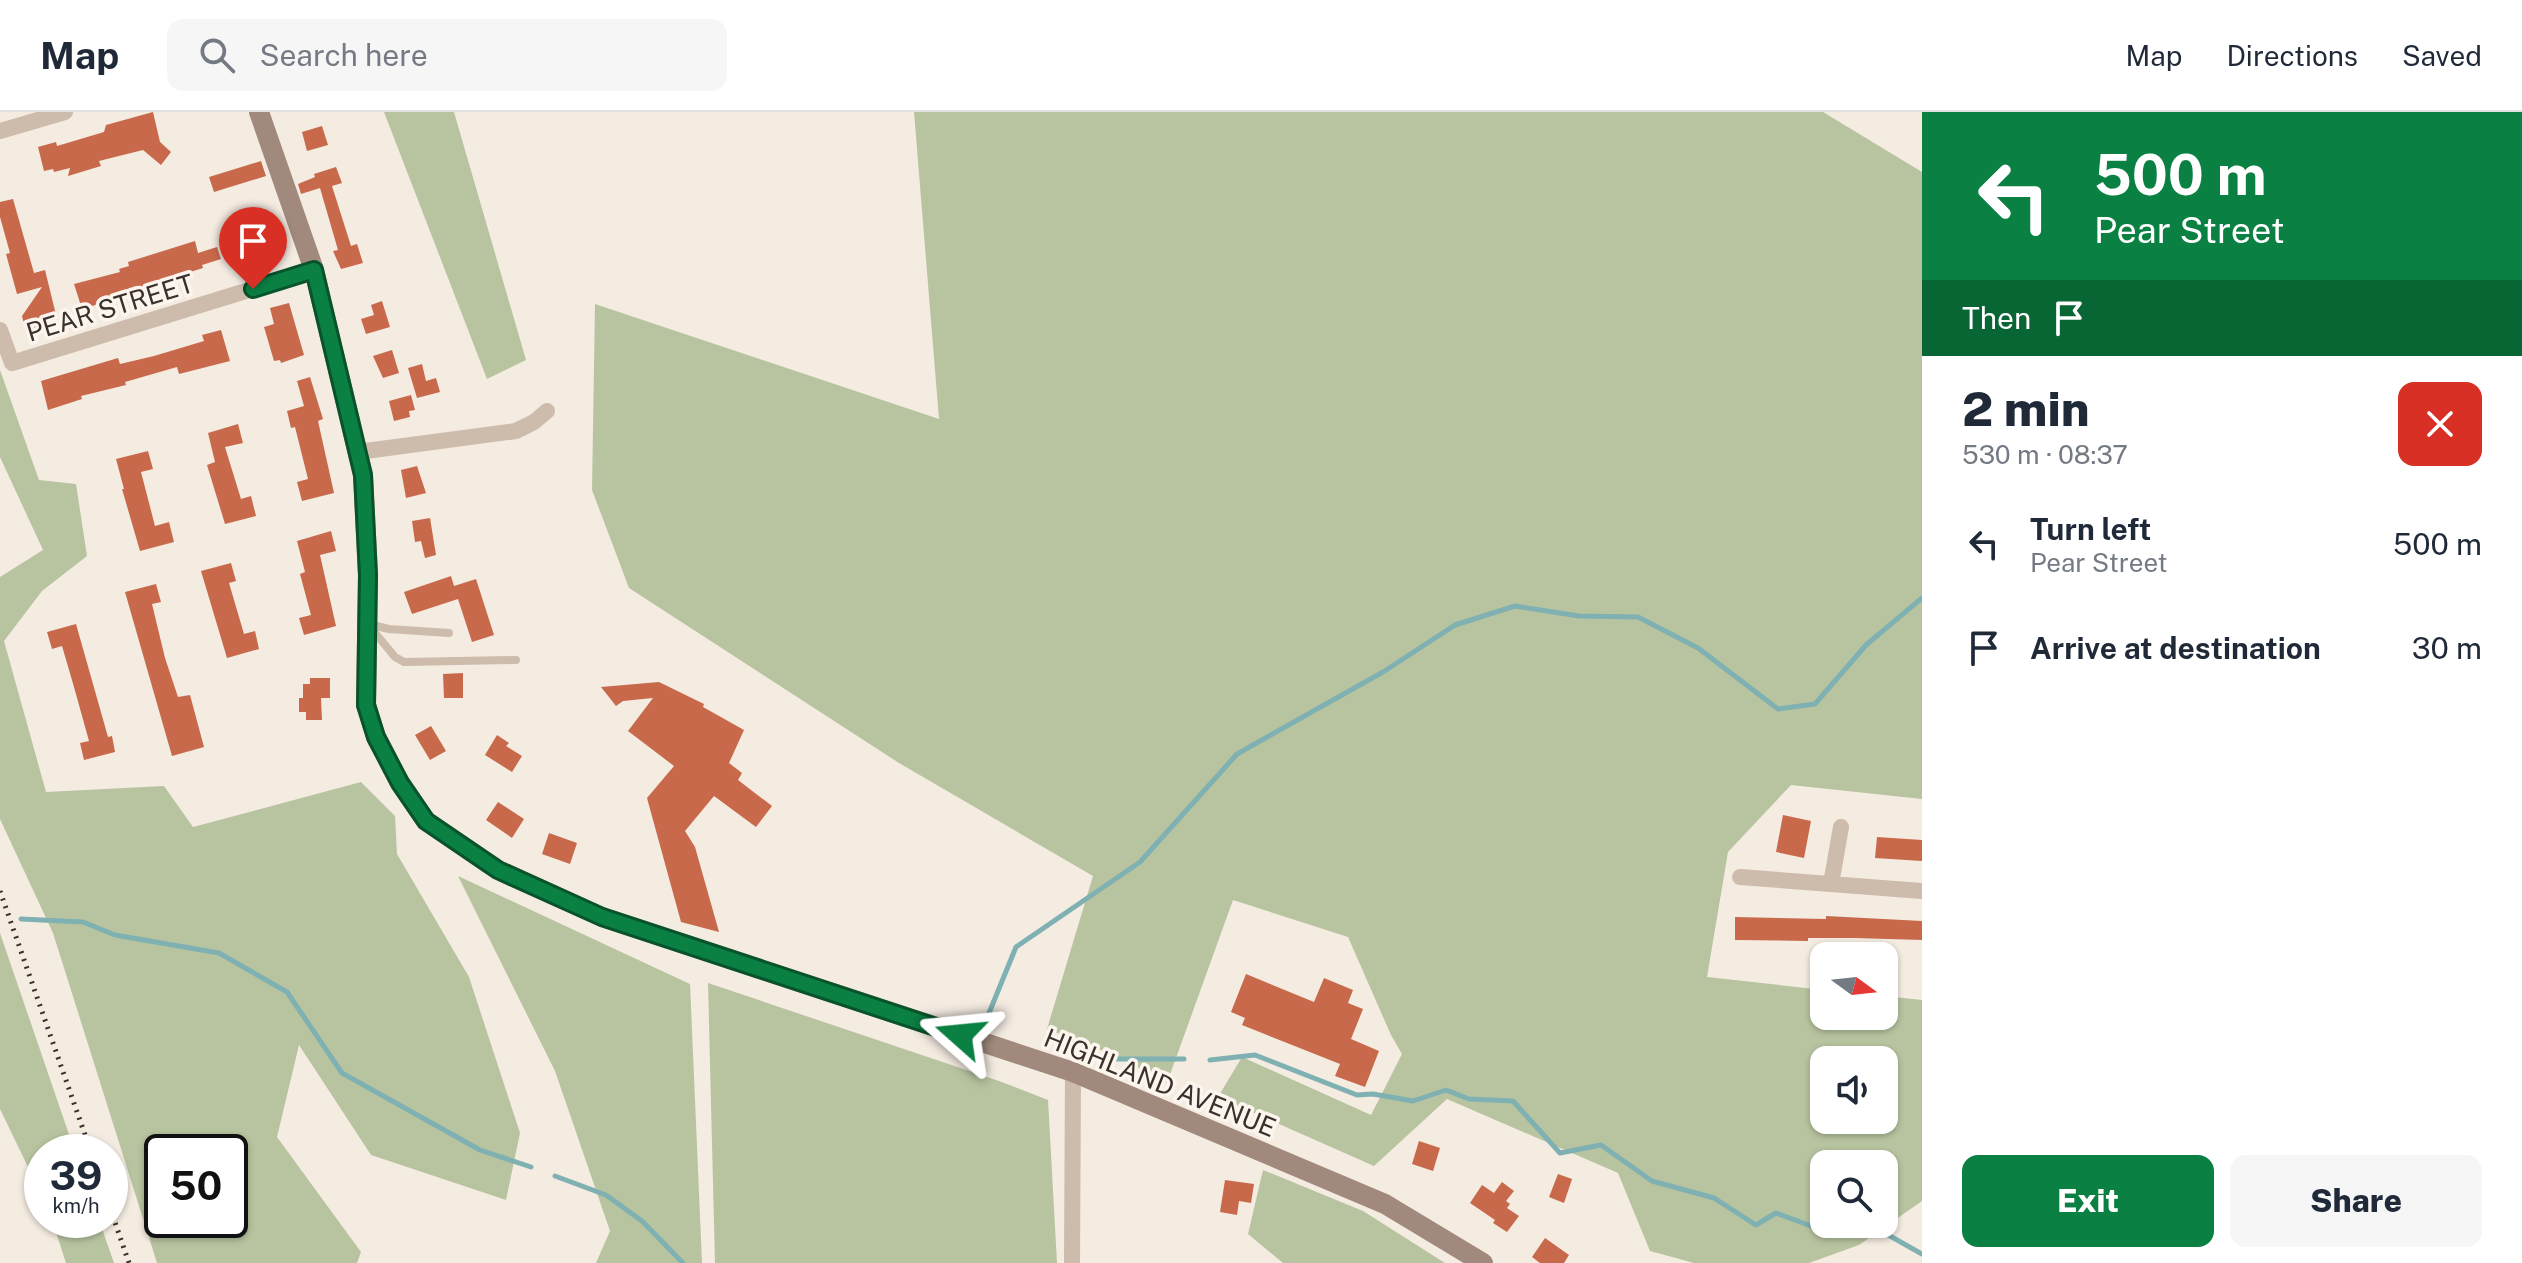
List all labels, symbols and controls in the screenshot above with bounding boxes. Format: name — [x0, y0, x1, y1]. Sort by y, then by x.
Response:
search box — [167, 19, 727, 91]
text: Map — [40, 33, 119, 78]
icon: search — [195, 33, 239, 77]
text: Search here — [259, 37, 428, 73]
text: Map — [2126, 39, 2182, 72]
text: Directions — [2226, 39, 2358, 72]
text: Saved — [2402, 39, 2482, 72]
text: 500 m — [2094, 142, 2267, 208]
icon: left — [1962, 144, 2066, 248]
pin — [219, 207, 287, 289]
text: Pear Street — [2094, 209, 2285, 251]
icon: arrive — [231, 219, 275, 263]
street label: PEAR STREET — [22, 267, 197, 348]
icon: arrive — [2047, 296, 2091, 340]
text: Then — [1962, 300, 2031, 336]
text: 2 min — [1962, 380, 2090, 437]
button: close — [2398, 382, 2482, 466]
text: 530 m · 08:37 — [1962, 439, 2128, 470]
text: Turn left — [2030, 511, 2151, 547]
icon: left — [1962, 522, 2006, 566]
text: 500 m — [2393, 526, 2482, 562]
text: Pear Street — [2030, 547, 2168, 578]
icon: arrive — [1962, 626, 2006, 670]
text: Arrive at destination — [2030, 630, 2321, 666]
text: 30 m — [2412, 630, 2482, 666]
north arrow — [1810, 942, 1898, 1030]
map controls — [1810, 942, 1898, 1238]
position arrow — [918, 993, 1002, 1077]
street label: HIGHLAND AVENUE — [1040, 1022, 1281, 1143]
button: sound — [1810, 1046, 1898, 1134]
speed limit sign: 50 — [144, 1134, 248, 1238]
button: search — [1810, 1150, 1898, 1238]
text: 39 — [50, 1152, 102, 1199]
button: Exit — [1962, 1155, 2214, 1247]
button: Share — [2230, 1155, 2482, 1247]
text: km/h — [52, 1194, 100, 1218]

